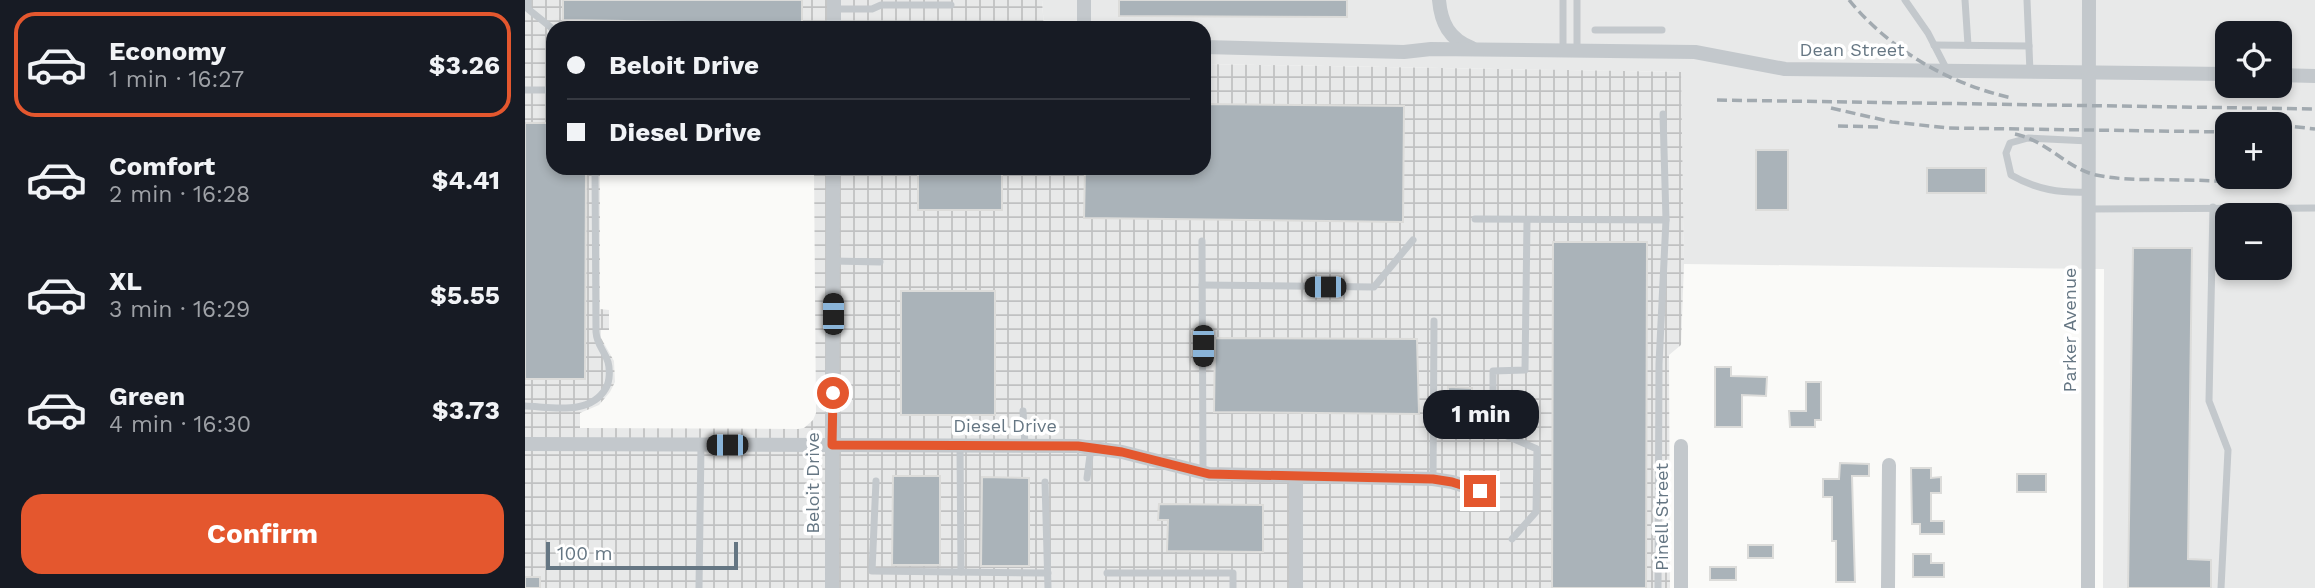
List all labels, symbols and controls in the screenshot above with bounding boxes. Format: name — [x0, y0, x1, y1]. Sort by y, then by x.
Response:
map controls — [2215, 21, 2292, 280]
button: locate — [2215, 21, 2292, 98]
icon: car — [25, 33, 88, 96]
text: Economy — [109, 36, 226, 66]
street label: Dean Street — [1799, 39, 1905, 60]
text: $3.26 — [429, 50, 500, 80]
text: Beloit Drive — [609, 50, 759, 80]
text: 1 min · 16:27 — [109, 66, 244, 93]
button: + — [2215, 112, 2292, 189]
text: Diesel Drive — [609, 117, 761, 147]
icon: car — [25, 148, 88, 211]
text: Comfort — [109, 151, 215, 181]
text: $4.41 — [432, 165, 500, 195]
text: 2 min · 16:28 — [109, 181, 250, 208]
button: − — [2215, 203, 2292, 280]
icon: car — [25, 263, 88, 326]
text: XL — [109, 266, 142, 296]
street label: Parker Avenue — [2059, 268, 2080, 392]
car — [1305, 277, 1347, 298]
text: $5.55 — [430, 280, 500, 310]
car — [823, 293, 844, 335]
text: 3 min · 16:29 — [109, 296, 250, 323]
car — [1193, 325, 1214, 367]
route start — [817, 377, 849, 409]
icon: car — [25, 378, 88, 441]
text: Green — [109, 381, 185, 411]
callout: 1 min — [1422, 390, 1538, 438]
text: $3.73 — [432, 395, 500, 425]
text: 1 min — [1451, 401, 1511, 428]
text: 4 min · 16:30 — [109, 411, 251, 438]
street label: Diesel Drive — [953, 415, 1057, 436]
street label: Beloit Drive — [802, 432, 823, 534]
car — [707, 435, 749, 456]
street label: Pinell Street — [1651, 463, 1672, 571]
route end — [1464, 475, 1496, 507]
button: Confirm — [21, 494, 504, 574]
scale bar — [546, 539, 739, 571]
text: 100 m — [557, 542, 613, 565]

